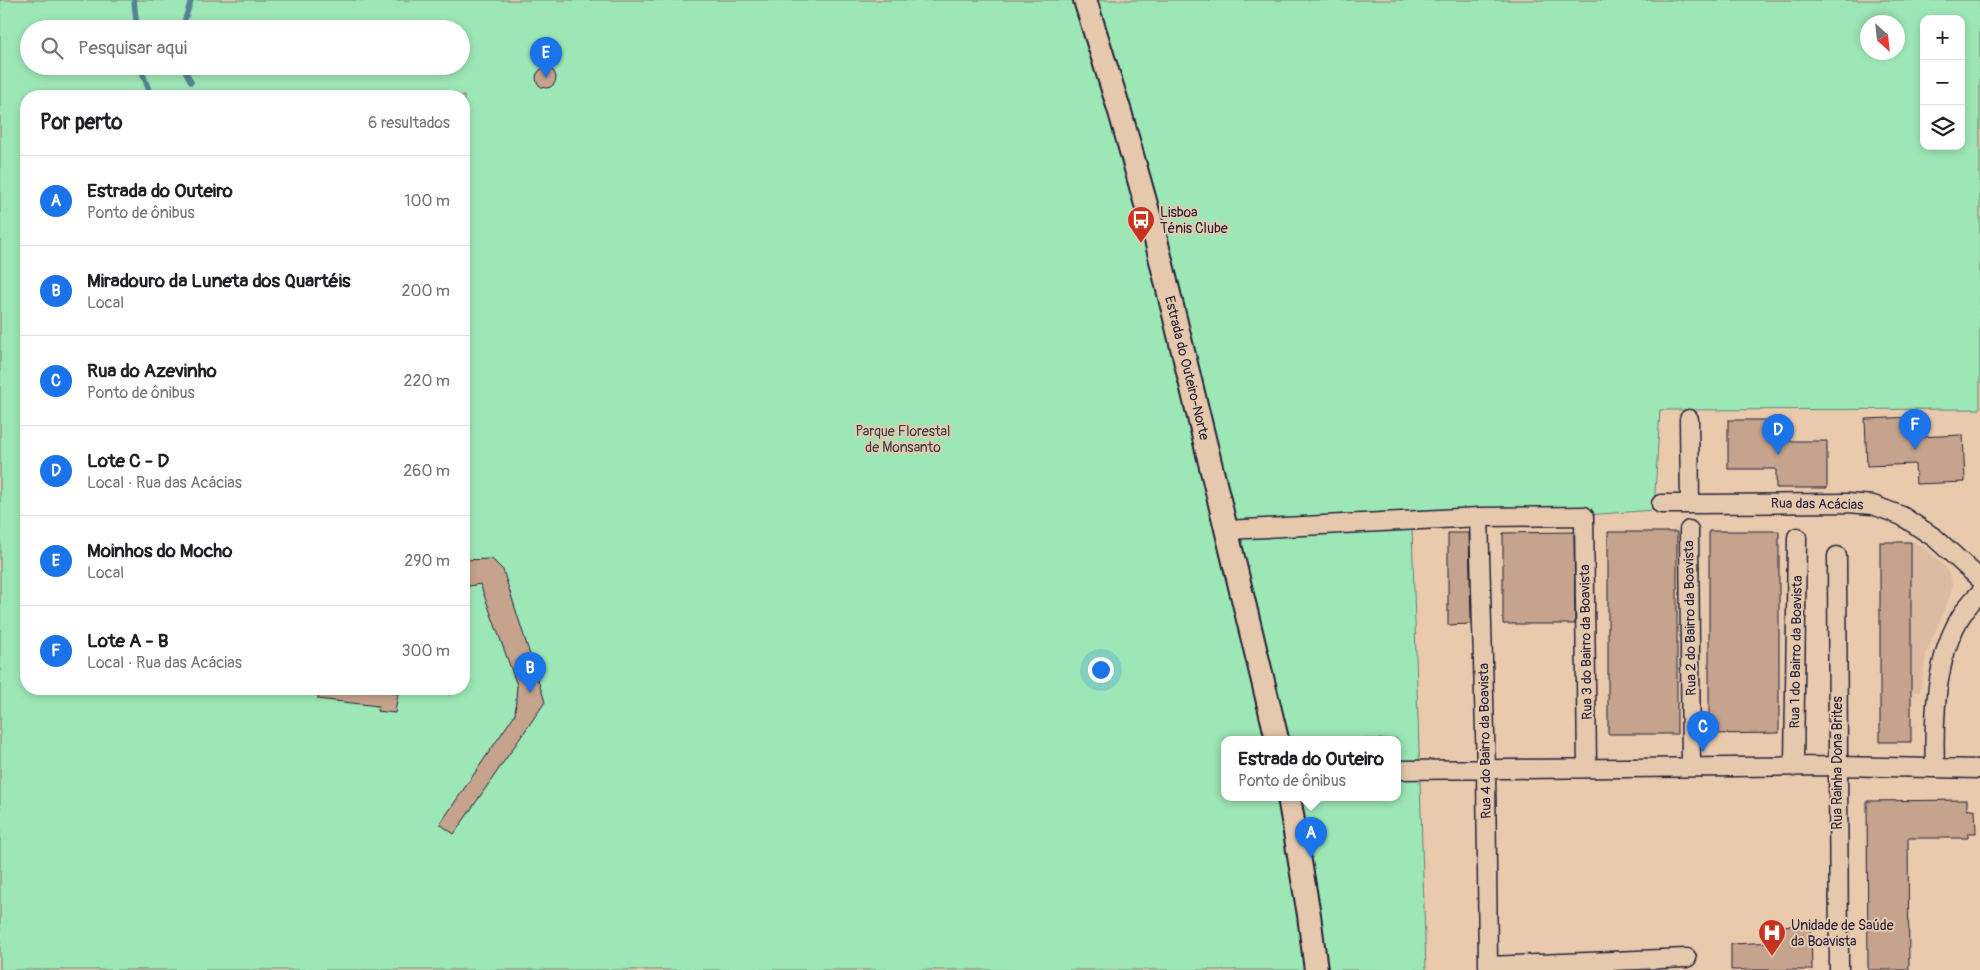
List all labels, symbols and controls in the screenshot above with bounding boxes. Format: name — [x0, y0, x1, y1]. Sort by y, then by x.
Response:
north arrow — [1860, 15, 1905, 60]
map controls — [1920, 15, 1965, 150]
button: + — [1920, 15, 1965, 60]
search box — [20, 20, 470, 75]
icon: search — [38, 34, 66, 62]
text: Pesquisar aqui — [78, 36, 187, 60]
pin: E — [530, 37, 562, 78]
button: − — [1920, 60, 1965, 105]
button: layers — [1920, 105, 1965, 150]
text: Por perto — [40, 109, 122, 136]
text: 6 resultados — [368, 113, 450, 133]
text: Estrada do Outeiro — [87, 179, 233, 203]
text: A — [51, 191, 61, 211]
text: 100 m — [404, 191, 450, 211]
text: Ponto de ônibus — [87, 203, 195, 223]
place label: Lisboa Ténis Clube — [1160, 204, 1228, 237]
bus stop icon: Lisboa Ténis Clube — [1126, 205, 1156, 244]
text: Miradouro da Luneta dos Quartéis — [87, 269, 351, 293]
text: B — [51, 281, 61, 301]
text: 200 m — [402, 281, 450, 301]
text: Local — [87, 293, 124, 313]
street label: Estrada do Outeiro-Norte — [1161, 294, 1213, 442]
text: Rua do Azevinho — [87, 359, 217, 383]
text: C — [51, 371, 61, 391]
text: 220 m — [404, 371, 450, 391]
text: Ponto de ônibus — [87, 383, 195, 403]
pin: F — [1899, 409, 1931, 450]
pin: D — [1762, 414, 1794, 455]
park label: Parque Florestal de Monsanto — [856, 423, 950, 456]
text: Lote C - D — [87, 449, 169, 473]
text: D — [51, 461, 61, 481]
text: 260 m — [403, 461, 450, 481]
text: Local · Rua das Acácias — [87, 473, 242, 493]
street label: Rua das Acácias — [1771, 495, 1864, 513]
text: Moinhos do Mocho — [87, 539, 232, 563]
street label: Rua 2 do Bairro da Boavista — [1680, 540, 1700, 696]
text: E — [52, 551, 60, 571]
text: 290 m — [404, 551, 450, 571]
text: Local — [87, 563, 124, 583]
street label: Rua 3 do Bairro da Boavista — [1576, 564, 1596, 720]
street label: Rua 1 do Bairro da Boavista — [1786, 575, 1806, 729]
text: Lote A - B — [87, 629, 169, 653]
text: F — [51, 641, 61, 661]
text: 300 m — [402, 641, 450, 661]
pin: B — [514, 652, 546, 693]
text: Local · Rua das Acácias — [87, 653, 242, 673]
your location — [1088, 657, 1114, 683]
street label: Rua 4 do Bairro da Boavista — [1475, 663, 1495, 819]
street label: Rua Rainha Dona Brites — [1829, 695, 1846, 830]
pin: C — [1687, 711, 1719, 752]
popup — [1221, 736, 1401, 801]
text: Estrada do Outeiro — [1238, 747, 1384, 771]
text: Ponto de ônibus — [1238, 771, 1346, 791]
pin: A — [1295, 817, 1327, 858]
place label: Unidade de Saúde da Boavista — [1791, 917, 1894, 950]
hospital icon: Unidade de Saúde da Boavista — [1757, 918, 1787, 957]

